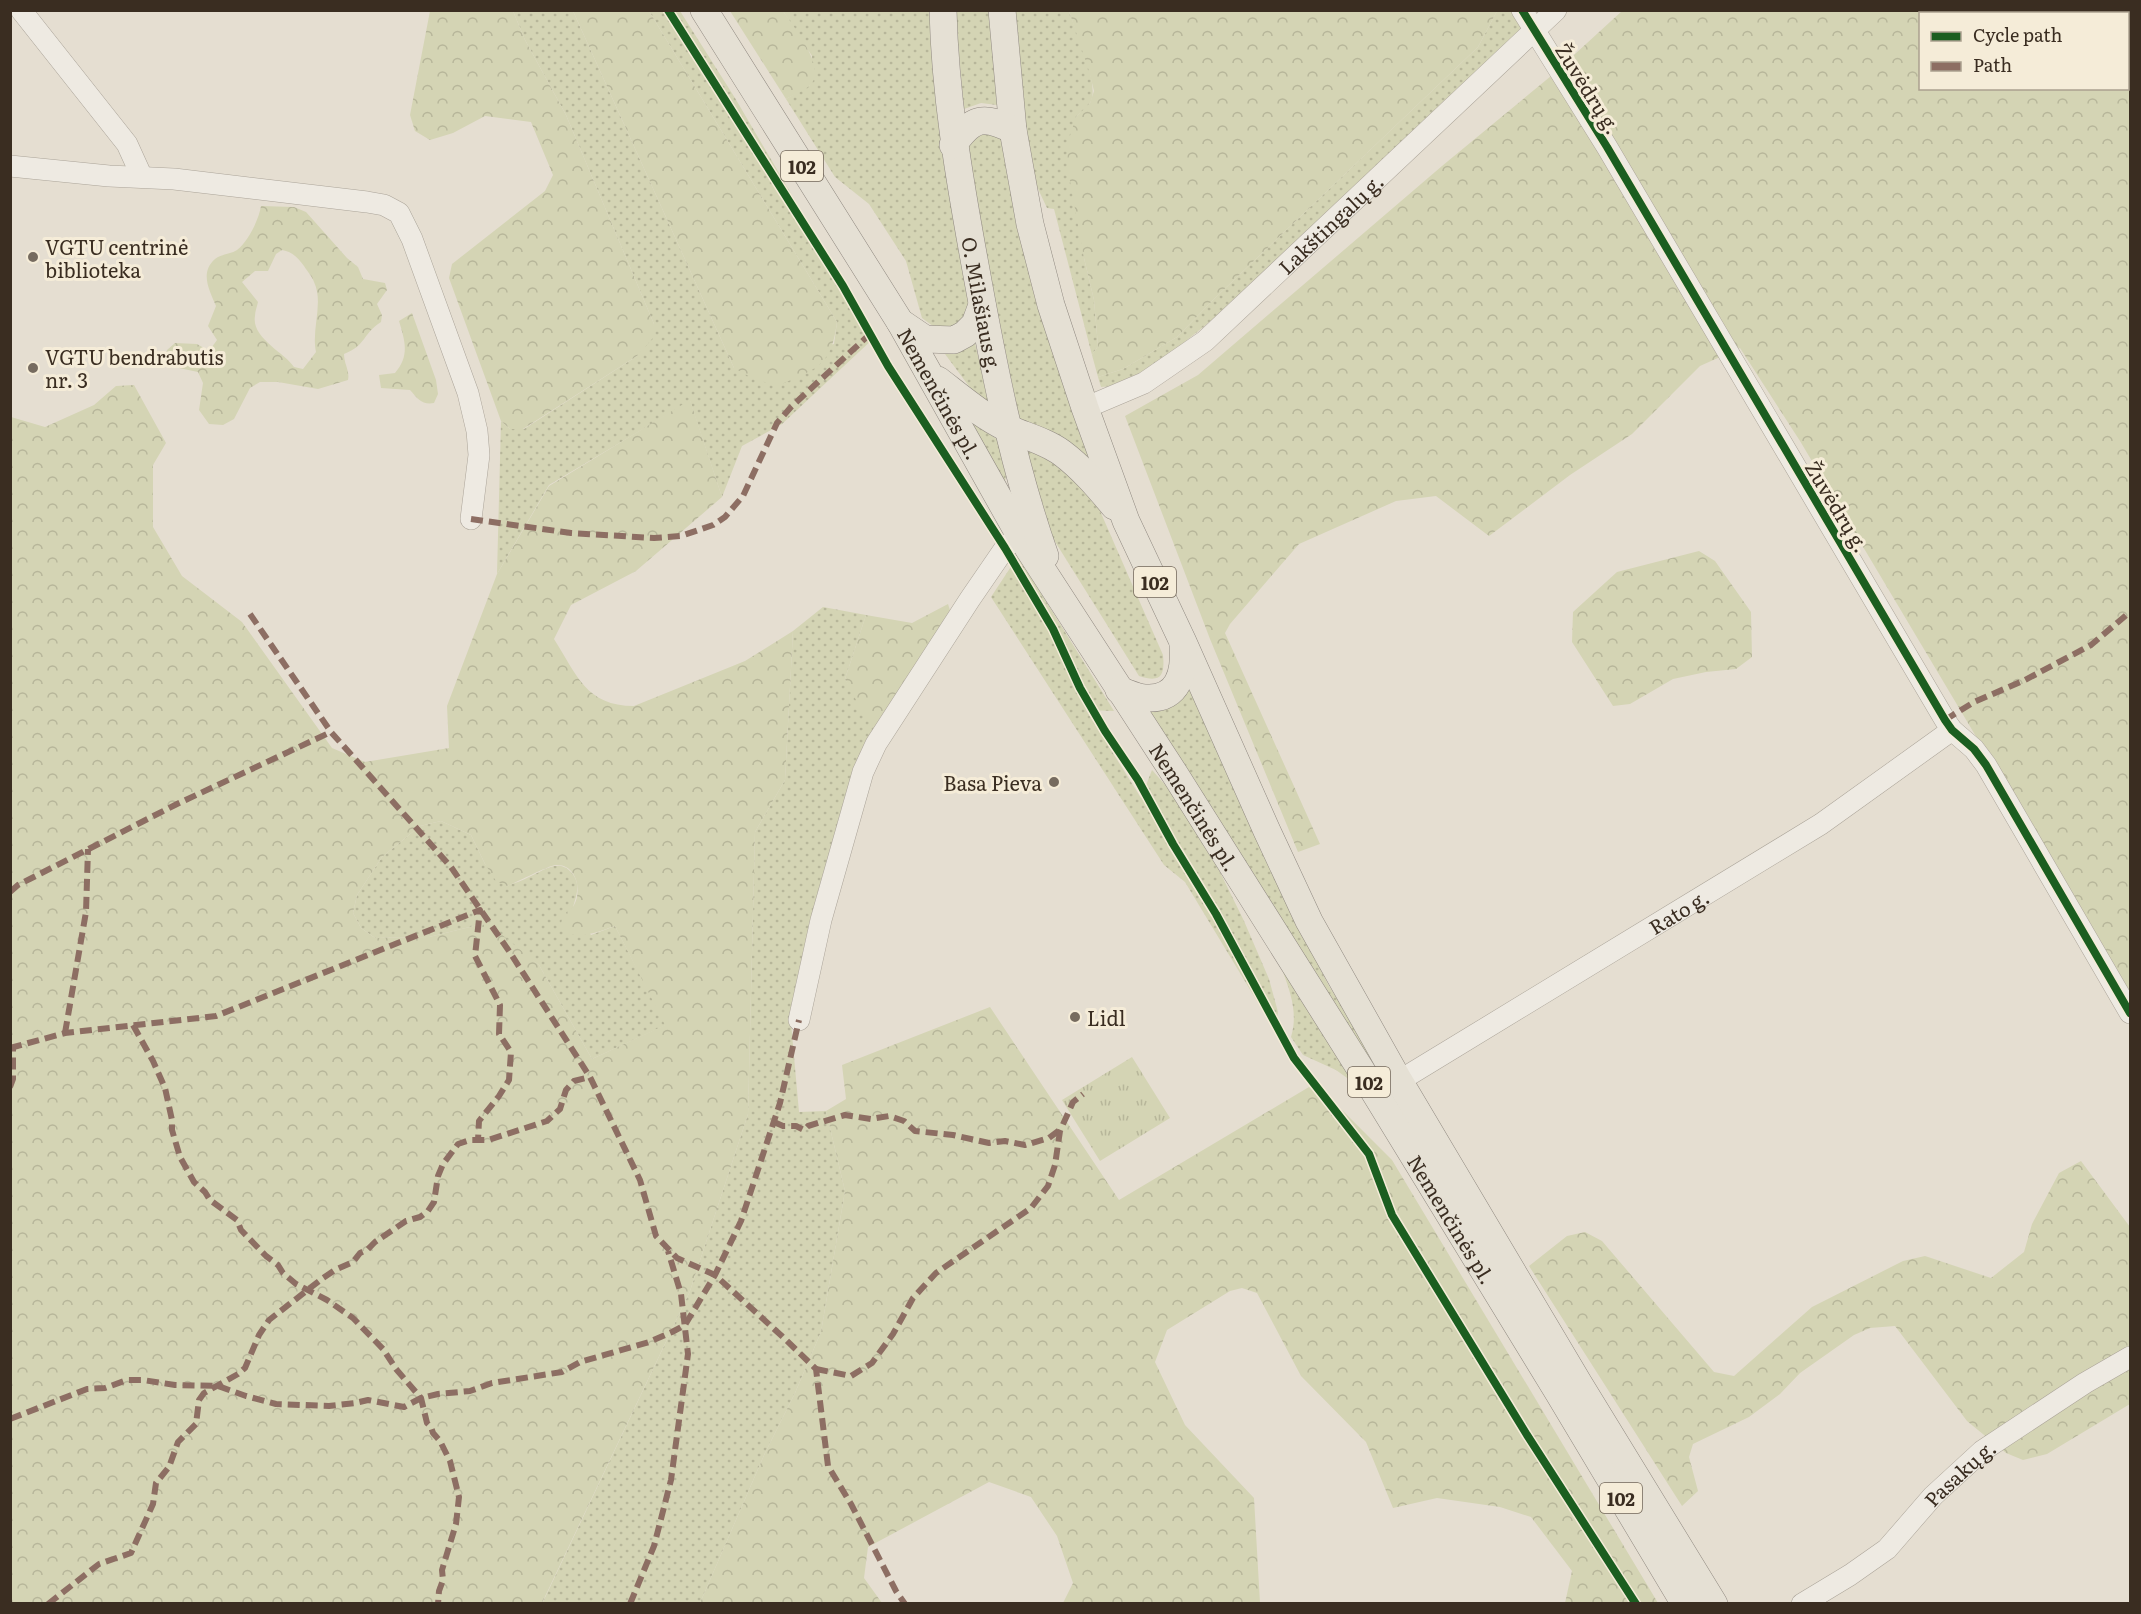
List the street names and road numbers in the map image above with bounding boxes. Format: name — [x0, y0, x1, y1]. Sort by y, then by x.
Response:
street label: Žuvėdrų g. — [1549, 37, 1629, 139]
road number: 102 — [781, 151, 823, 181]
street label: Lakštingalų g. — [1271, 166, 1389, 280]
street label: O. Milašiaus g. — [955, 234, 1010, 376]
street label: Nemenčinės pl. — [891, 322, 989, 464]
street label: Žuvėdrų g. — [1799, 454, 1877, 558]
road number: 102 — [1134, 567, 1176, 597]
street label: Nemenčinės pl. — [1143, 736, 1247, 877]
street label: Rato g. — [1642, 881, 1714, 941]
road number: 102 — [1348, 1067, 1390, 1097]
street label: Nemenčinės pl. — [1401, 1148, 1503, 1289]
street label: Pasakų g. — [1916, 1431, 2001, 1512]
road number: 102 — [1600, 1483, 1642, 1513]

